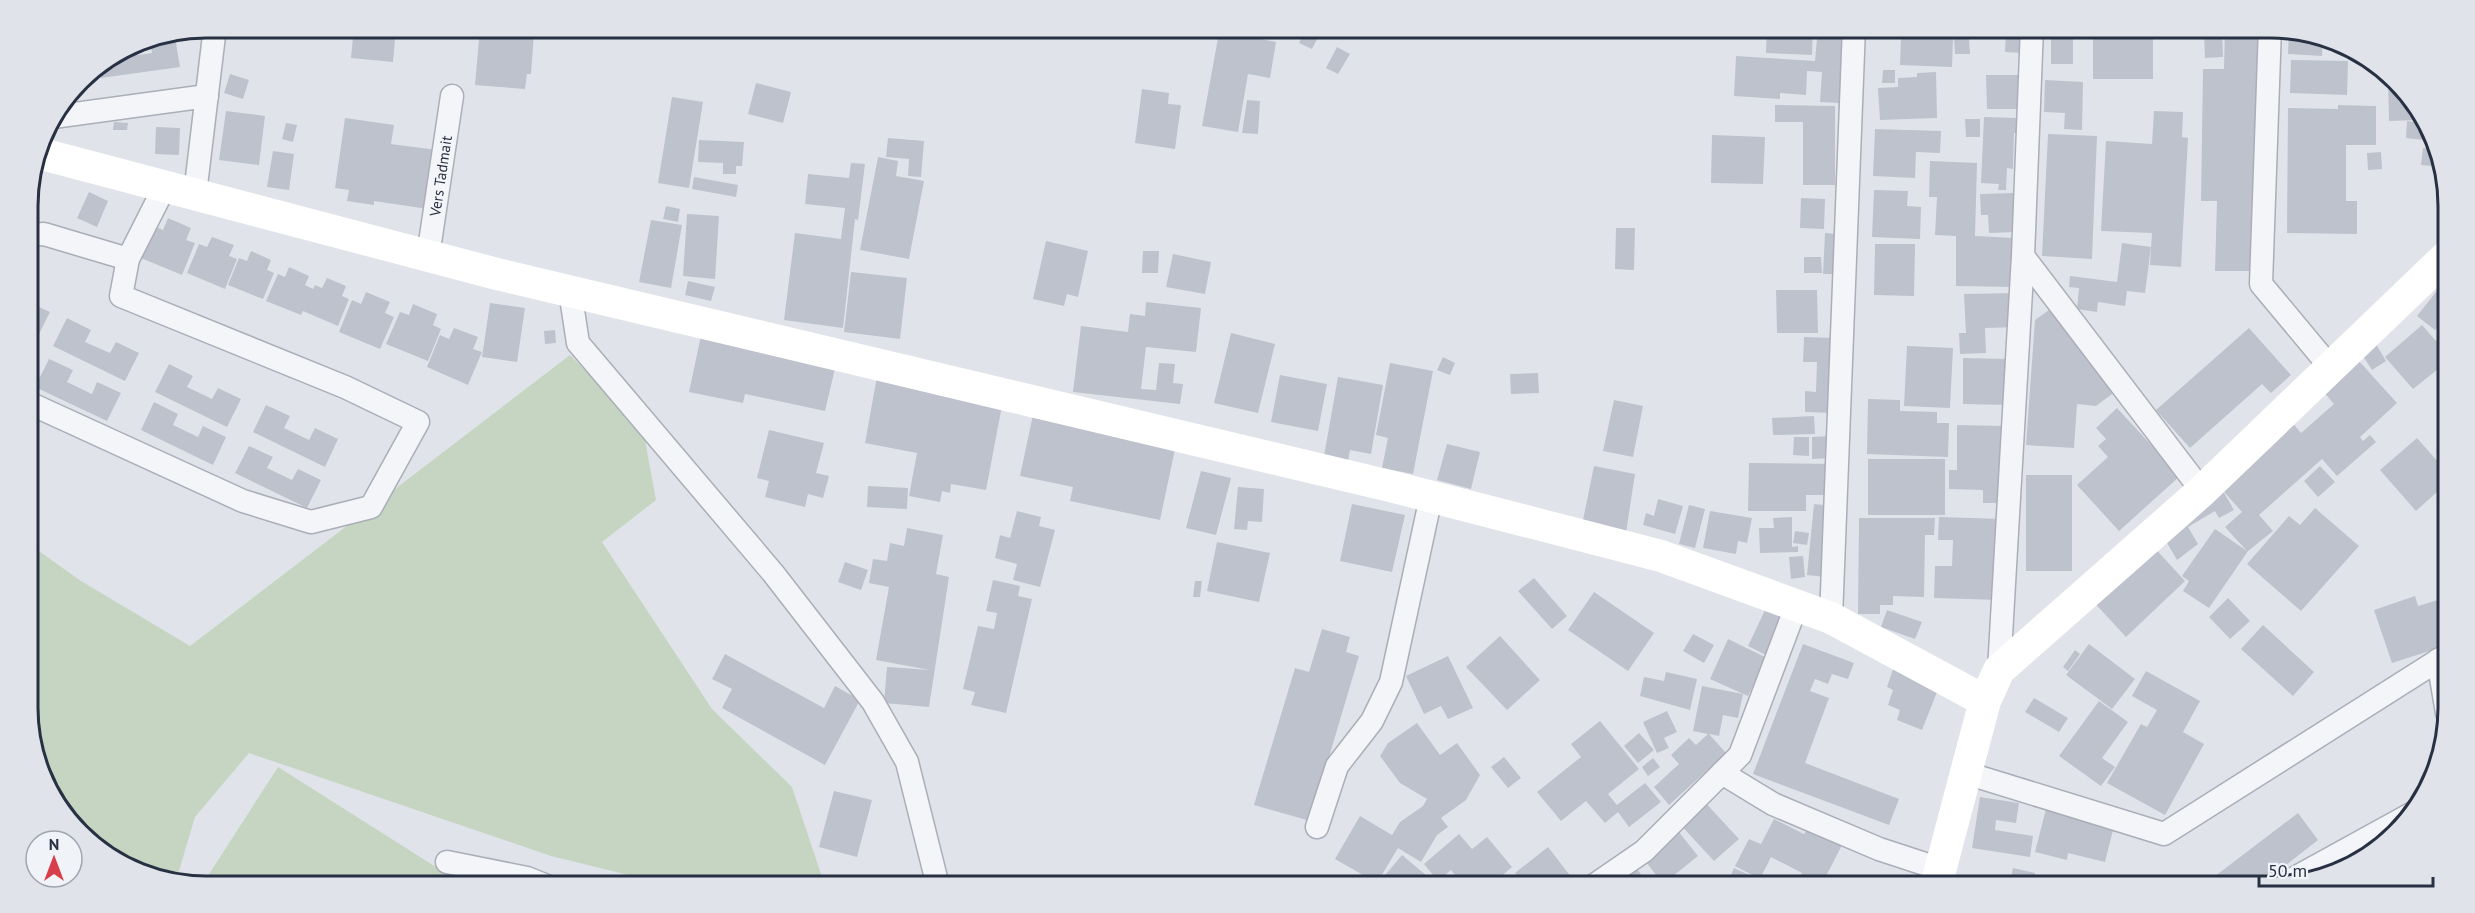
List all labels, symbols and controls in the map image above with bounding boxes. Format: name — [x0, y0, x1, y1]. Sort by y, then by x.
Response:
street label: Vers Tadmait — [424, 134, 455, 219]
north arrow — [24, 829, 84, 889]
text: N — [49, 834, 59, 854]
scale bar — [2259, 850, 2433, 888]
text: 50 m — [2268, 859, 2307, 882]

